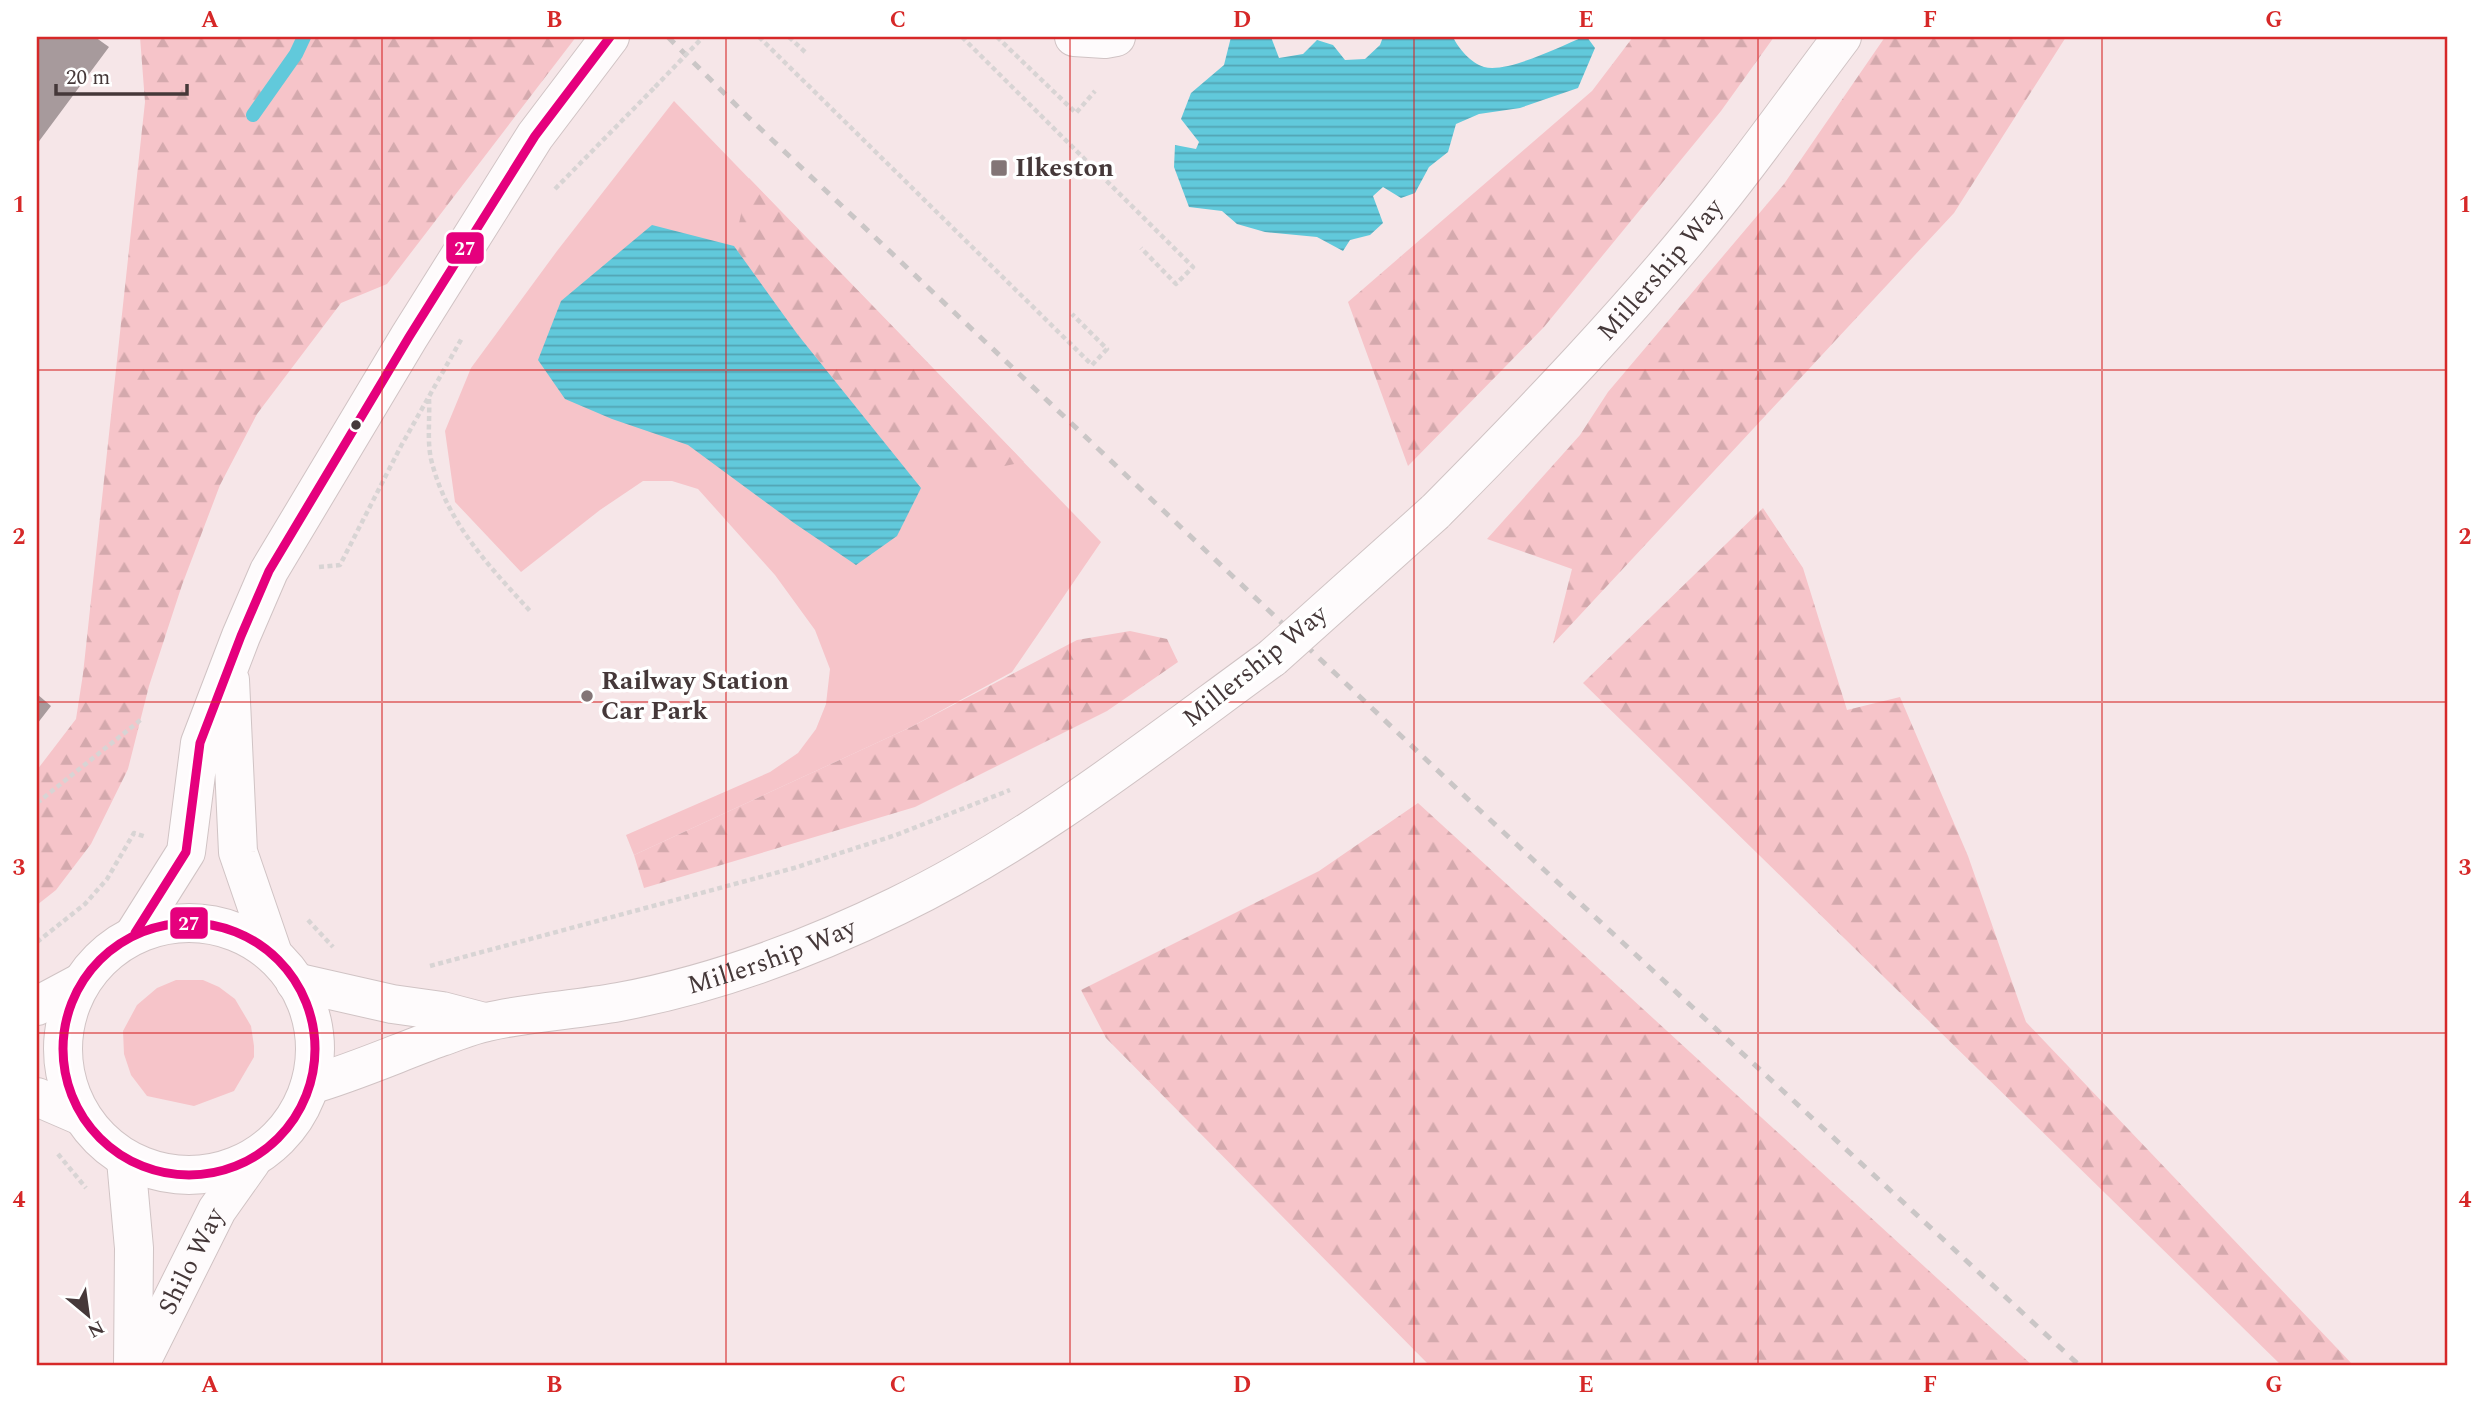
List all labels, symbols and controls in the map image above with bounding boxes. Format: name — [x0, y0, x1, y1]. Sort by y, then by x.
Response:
text: A — [201, 3, 219, 38]
text: B — [546, 3, 562, 38]
text: C — [890, 3, 906, 38]
text: D — [1233, 3, 1251, 38]
text: E — [1578, 3, 1594, 38]
text: F — [1923, 3, 1937, 38]
text: G — [2265, 3, 2283, 38]
scale bar — [56, 52, 187, 96]
text: 20 m — [66, 62, 110, 94]
place label: Ilkeston — [1015, 148, 1114, 188]
marker: Ilkeston — [989, 158, 1009, 178]
text: 1 — [13, 188, 25, 223]
text: 1 — [2459, 188, 2471, 223]
street label: Millership Way — [1588, 189, 1734, 350]
line badge: 27 — [445, 231, 485, 265]
text: 27 — [454, 235, 476, 264]
unlabelled marker — [349, 418, 363, 432]
text: 2 — [13, 520, 26, 555]
text: 2 — [2459, 520, 2472, 555]
street label: Millership Way — [1174, 594, 1338, 737]
place label: Railway Station Car Park — [601, 661, 789, 731]
marker: Railway Station Car Park — [579, 688, 595, 704]
text: 3 — [13, 851, 26, 886]
text: 3 — [2459, 851, 2472, 886]
line badge: 27 — [169, 906, 209, 940]
street label: Millership Way — [683, 907, 864, 1005]
text: 27 — [178, 910, 200, 939]
text: 4 — [13, 1183, 26, 1218]
text: 4 — [2459, 1183, 2472, 1218]
street label: Shilo Way — [148, 1200, 236, 1322]
north arrow — [52, 1280, 122, 1350]
text: N — [82, 1312, 109, 1345]
text: A — [201, 1368, 219, 1403]
text: B — [546, 1368, 562, 1403]
text: C — [890, 1368, 906, 1403]
text: D — [1233, 1368, 1251, 1403]
text: E — [1578, 1368, 1594, 1403]
text: F — [1923, 1368, 1937, 1403]
text: G — [2265, 1368, 2283, 1403]

